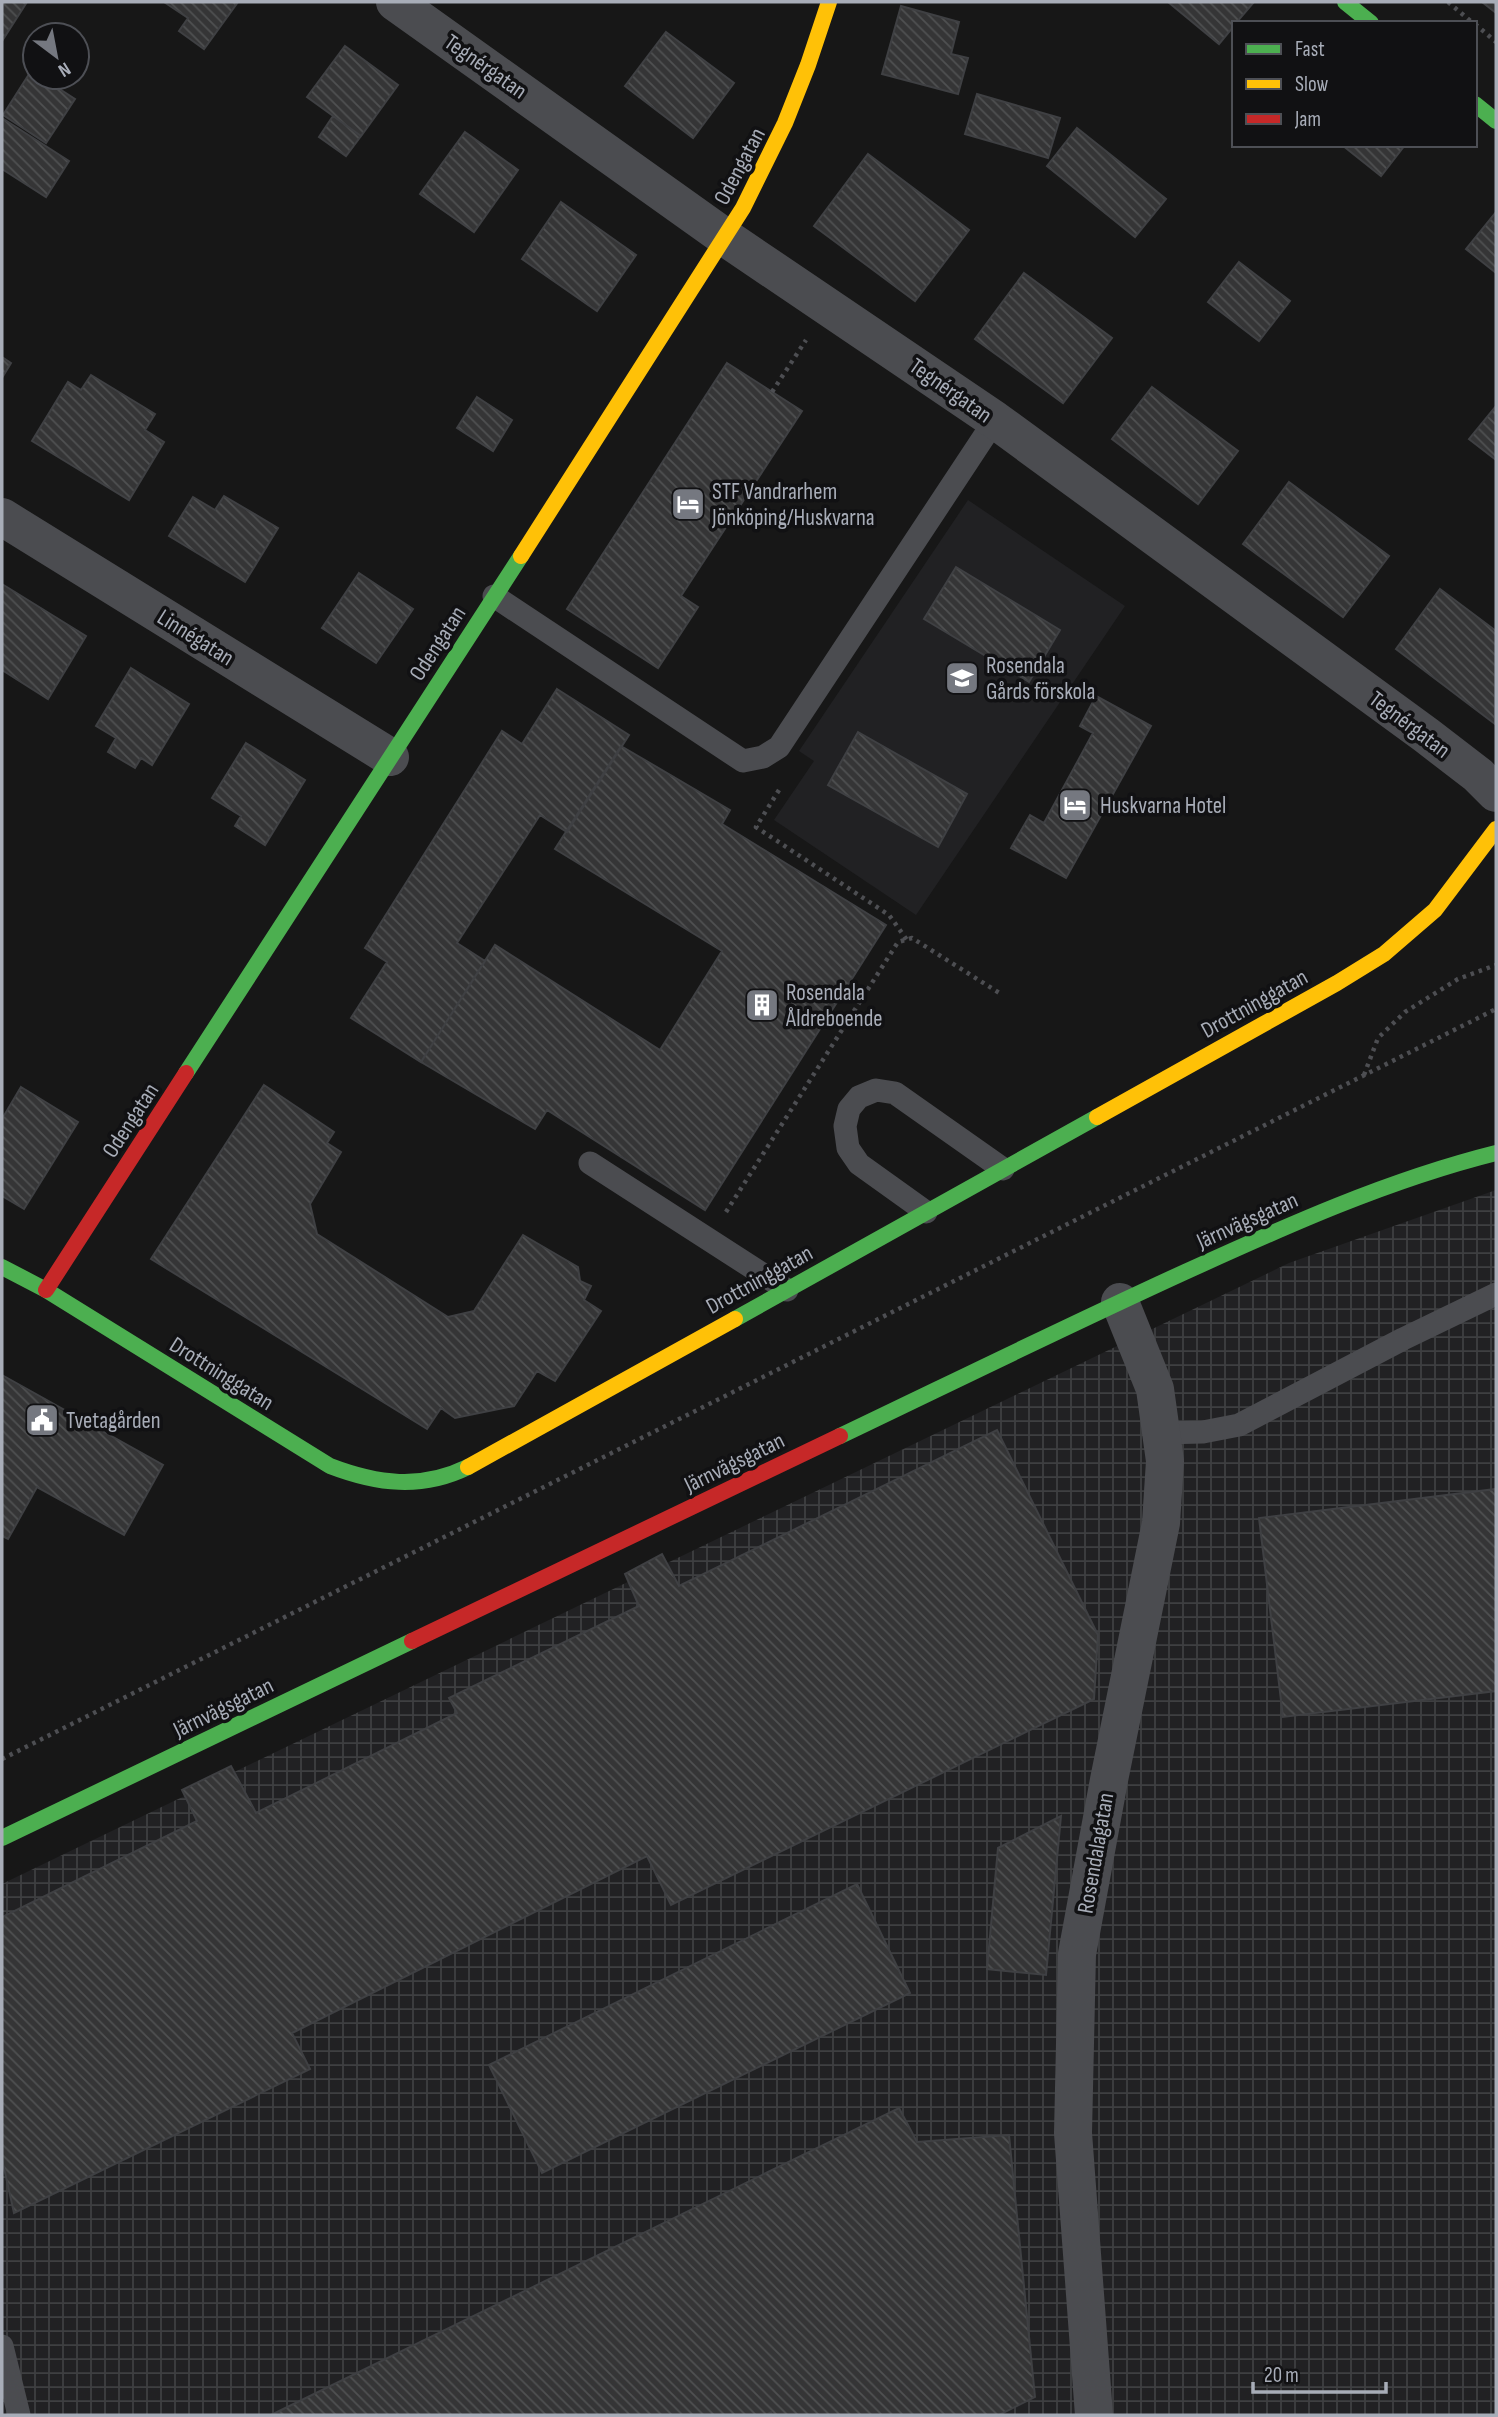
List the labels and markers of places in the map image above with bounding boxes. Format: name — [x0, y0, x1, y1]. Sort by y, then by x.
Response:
place label: STF Vandrarhem Jönköping/Huskvarna — [711, 478, 875, 532]
hotel icon: STF Vandrarhem Jönköping/Huskvarna — [669, 485, 707, 523]
place label: Rosendala Gårds förskola — [986, 652, 1095, 706]
school or university icon: Rosendala Gårds förskola — [943, 659, 981, 697]
hotel icon: Huskvarna Hotel — [1056, 786, 1094, 824]
place label: Huskvarna Hotel — [1100, 792, 1226, 820]
place label: Rosendala Åldreboende — [785, 979, 883, 1033]
building icon: Rosendala Åldreboende — [743, 986, 781, 1024]
public building icon: Tvetagården — [23, 1401, 61, 1439]
place label: Tvetagården — [66, 1407, 161, 1435]

